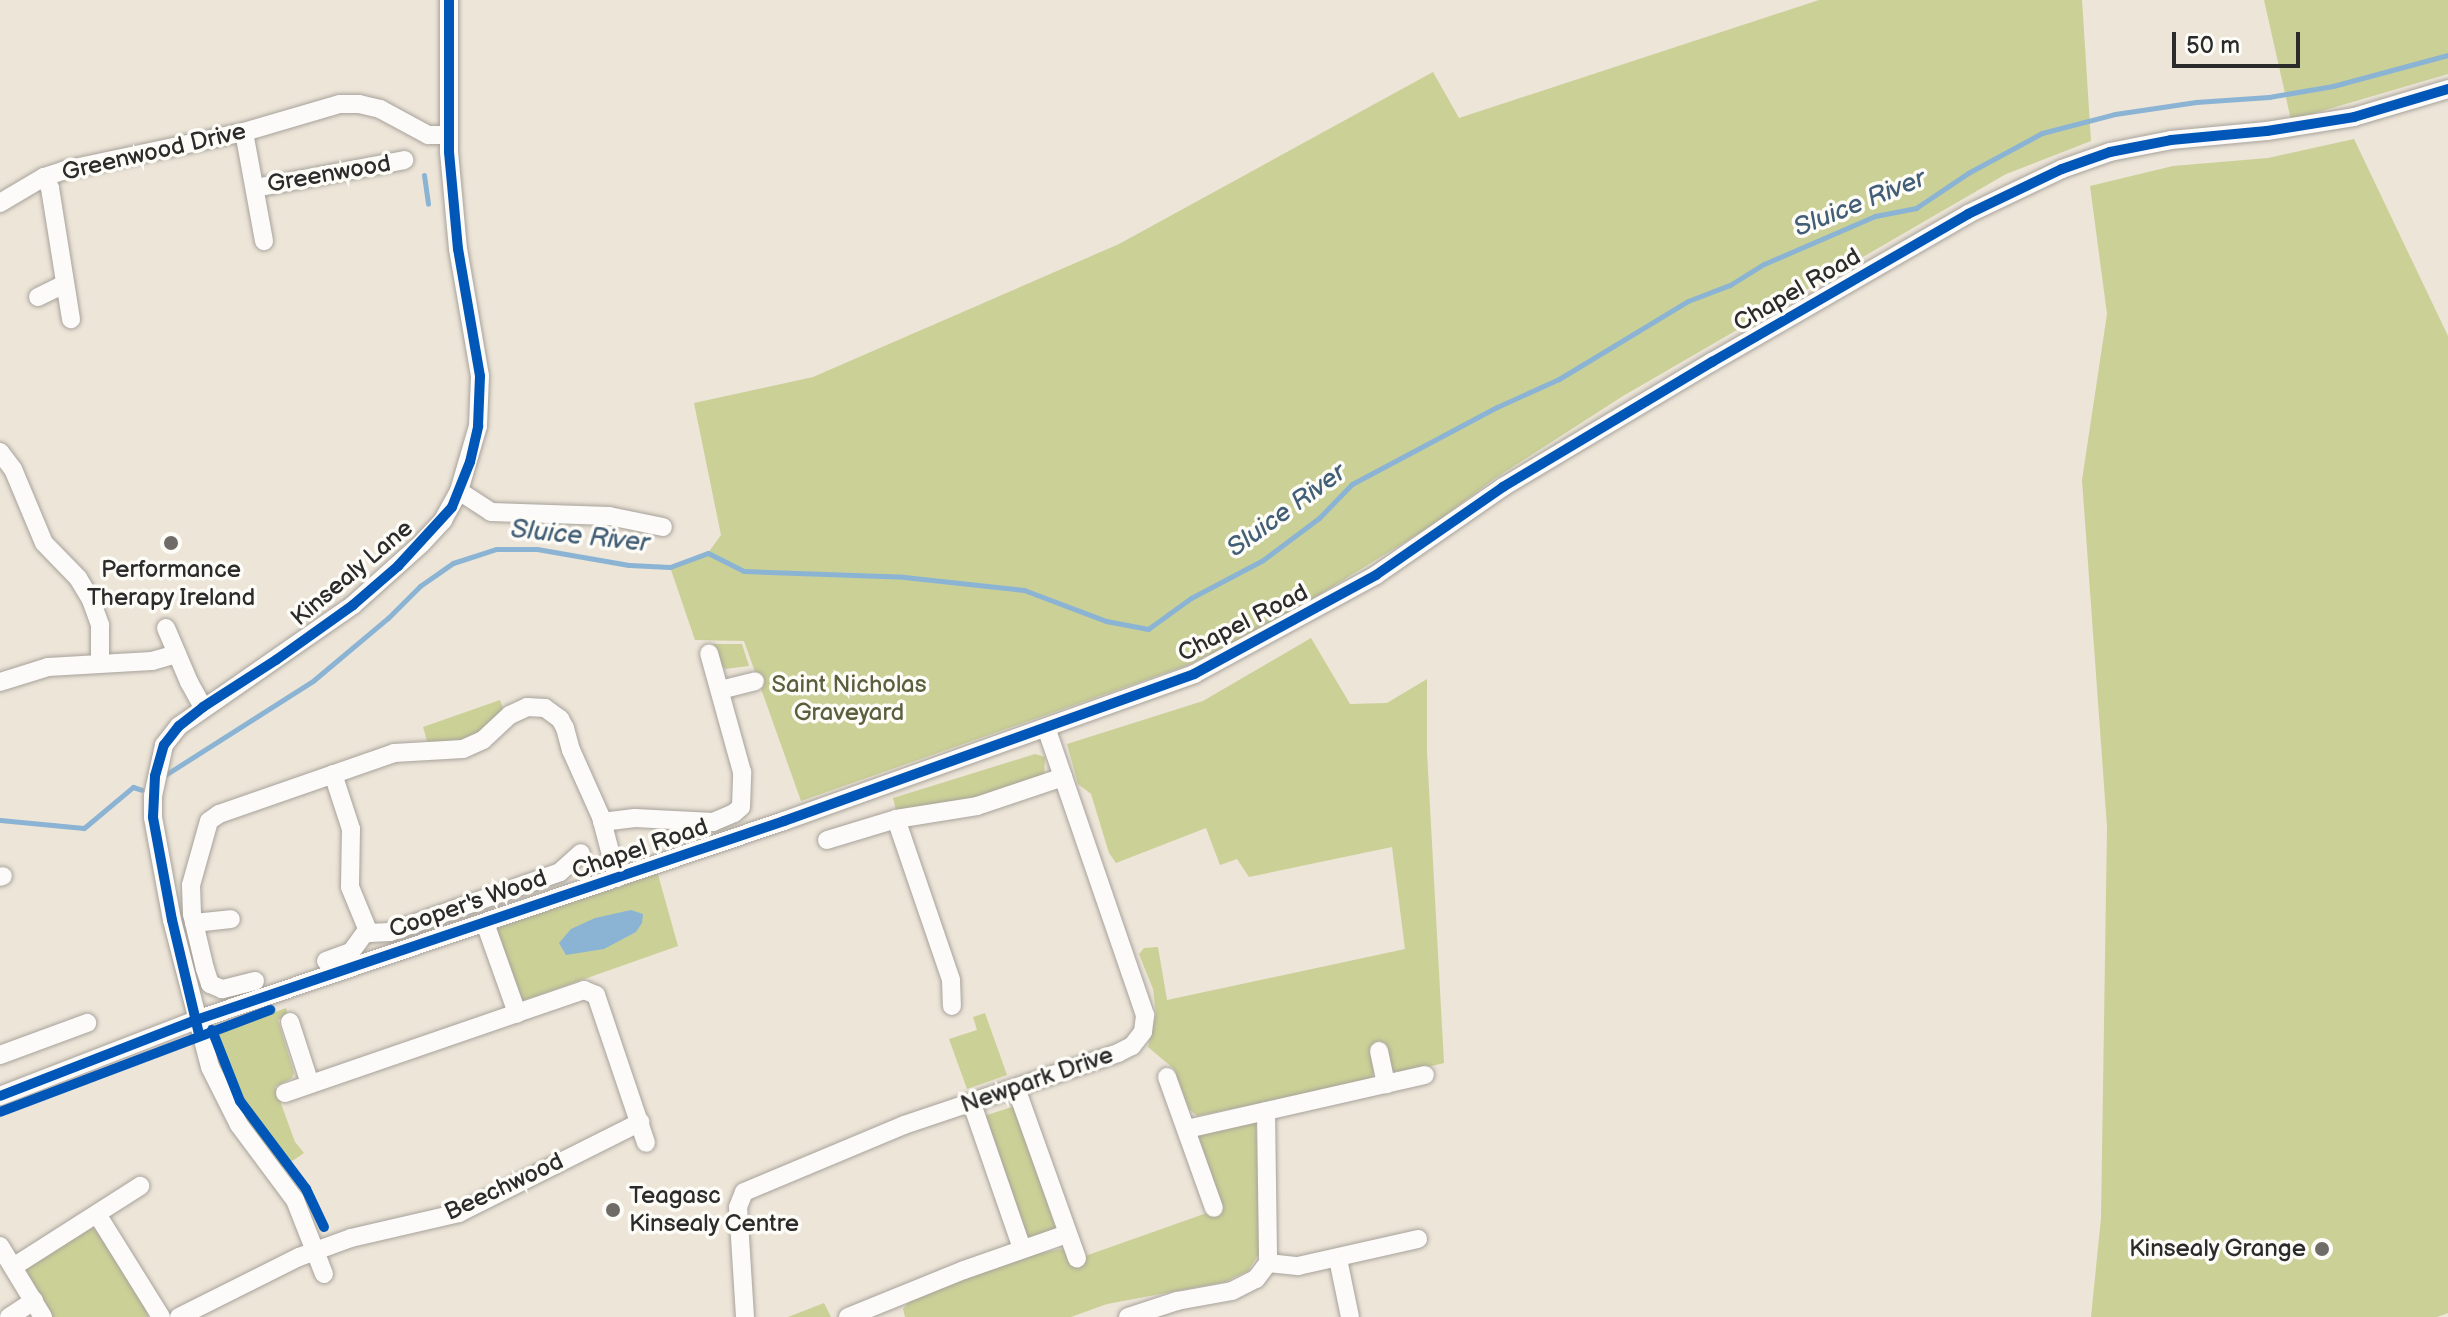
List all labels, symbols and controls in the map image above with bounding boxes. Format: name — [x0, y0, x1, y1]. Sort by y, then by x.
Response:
scale bar — [2176, 16, 2304, 66]
text: 50 m — [2186, 31, 2240, 60]
street label: Greenwood Drive — [59, 117, 249, 187]
street label: Greenwood — [265, 149, 393, 199]
water label: Sluice River — [1790, 163, 1930, 245]
street label: Chapel Road — [1728, 242, 1866, 338]
water label: Sluice River — [1222, 457, 1352, 565]
street label: Kinsealy Lane — [285, 513, 419, 633]
water label: Sluice River — [509, 514, 651, 560]
marker: Performance Therapy Ireland — [162, 534, 180, 552]
place label: Performance Therapy Ireland — [86, 556, 256, 612]
street label: Chapel Road — [1173, 578, 1313, 668]
park label: Saint Nicholas Graveyard — [771, 671, 927, 727]
street label: Chapel Road — [568, 812, 712, 886]
street label: Cooper's Wood — [385, 863, 551, 945]
street label: Newpark Drive — [957, 1040, 1117, 1120]
street label: Beechwood — [440, 1147, 568, 1227]
place label: Teagasc Kinsealy Centre — [629, 1182, 801, 1238]
marker: Teagasc Kinsealy Centre — [604, 1201, 622, 1219]
place label: Kinsealy Grange — [2128, 1235, 2306, 1263]
marker: Kinsealy Grange — [2313, 1240, 2331, 1258]

